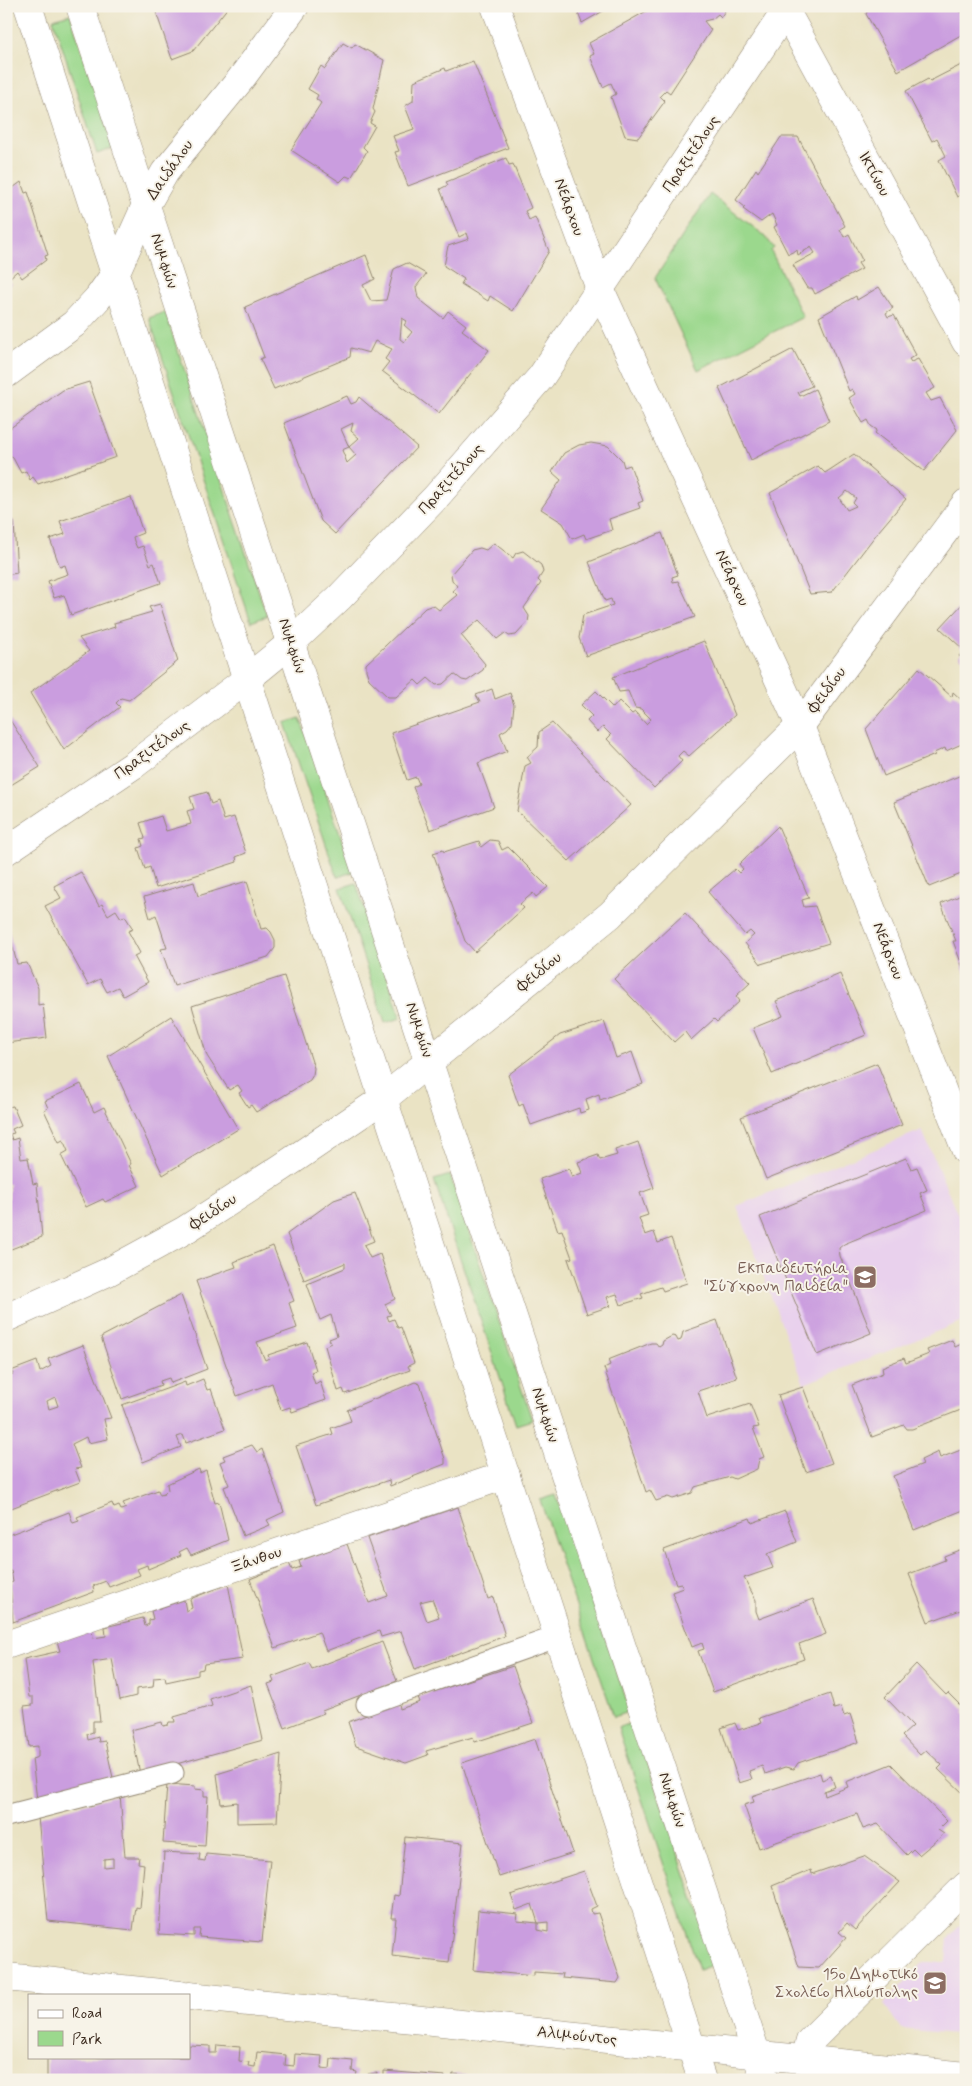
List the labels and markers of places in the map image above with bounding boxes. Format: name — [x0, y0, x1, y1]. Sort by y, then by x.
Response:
place label: Εκπαιδευτήρια "Σύγχρονη Παιδεία" — [704, 1258, 848, 1297]
school or university icon: Εκπαιδευτήρια "Σύγχρονη Παιδεία" — [852, 1264, 878, 1290]
place label: 15ο Δημοτικό Σχολείο Ηλιούπολης — [775, 1964, 918, 2003]
school or university icon: 15ο Δημοτικό Σχολείο Ηλιούπολης — [922, 1970, 948, 1996]

